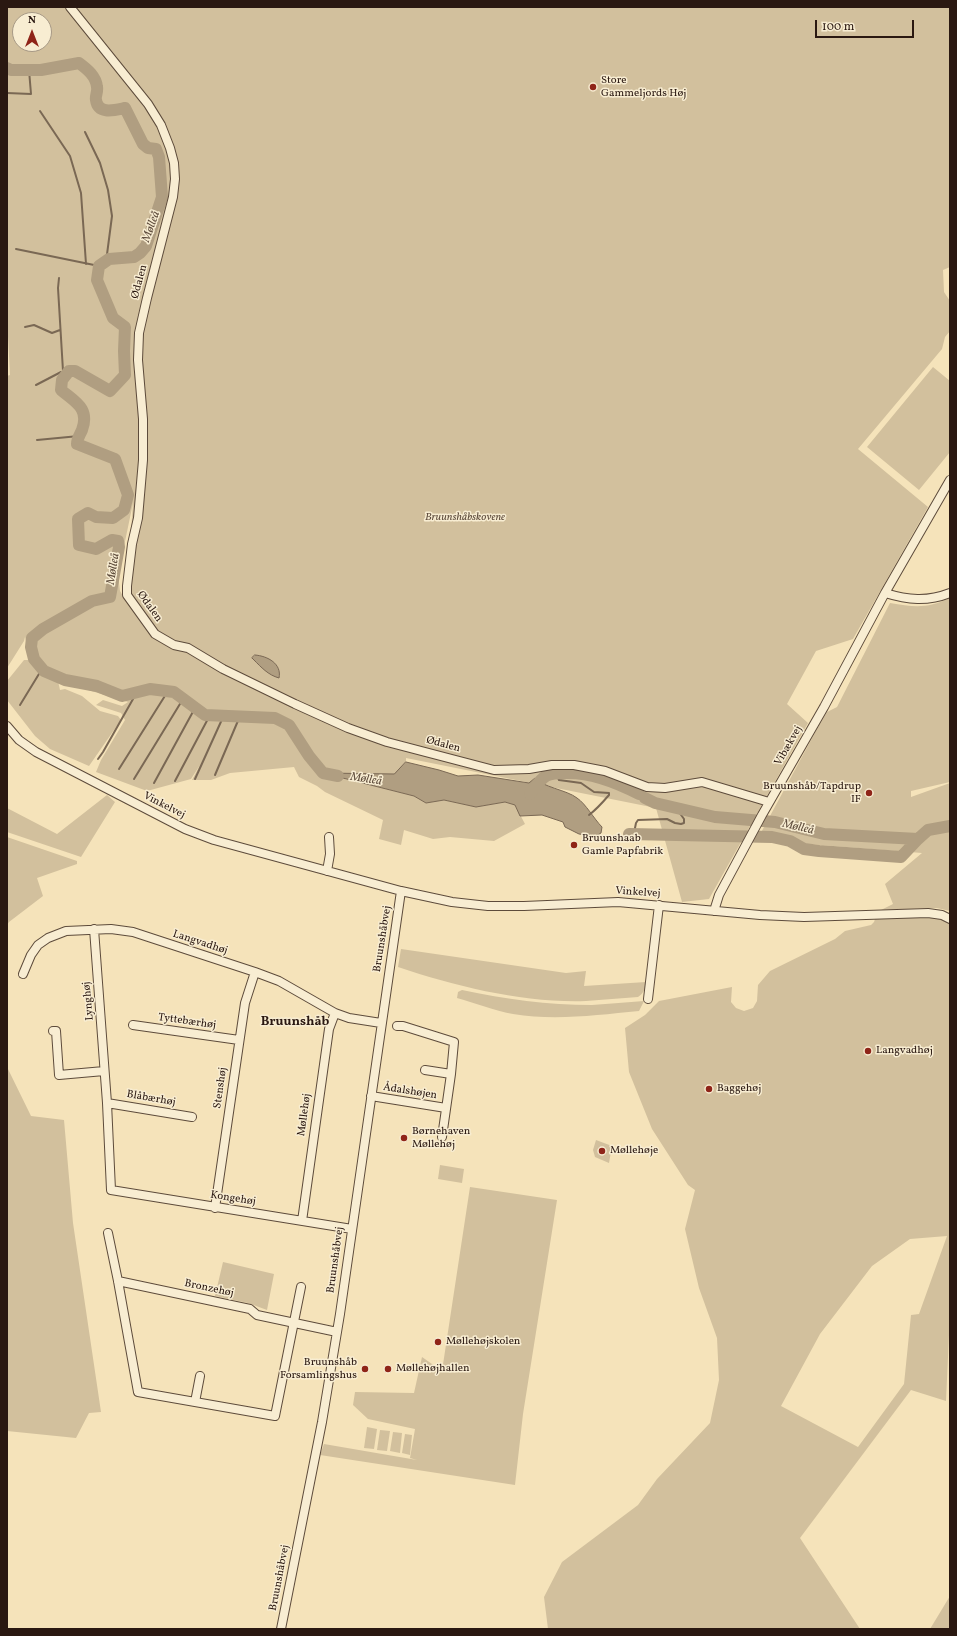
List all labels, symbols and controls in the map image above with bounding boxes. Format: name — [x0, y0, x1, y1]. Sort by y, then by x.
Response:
north arrow — [12, 12, 52, 52]
scale bar — [817, 12, 916, 38]
text: N — [28, 13, 36, 28]
text: 100 m — [822, 19, 854, 35]
place label: Store Gammeljords Høj — [601, 74, 686, 100]
marker: Store Gammeljords Høj — [588, 82, 598, 92]
water label: Mølleå — [140, 210, 164, 244]
street label: Ødalen — [129, 263, 151, 301]
park label: Bruunshåbskovene — [425, 511, 505, 525]
water label: Mølleå — [104, 552, 124, 586]
street label: Ødalen — [133, 589, 165, 625]
street label: Vibækvej — [772, 724, 806, 768]
street label: Ødalen — [424, 734, 462, 756]
water label: Mølleå — [349, 770, 383, 790]
place label: Bruunshåb/Tapdrup IF — [763, 780, 861, 806]
marker: Bruunshåb/Tapdrup IF — [864, 788, 874, 798]
street label: Vinkelvej — [141, 790, 187, 822]
water label: Mølleå — [781, 817, 815, 839]
place label: Bruunshaab Gamle Papfabrik — [582, 832, 663, 858]
marker: Bruunshaab Gamle Papfabrik — [569, 840, 579, 850]
street label: Vinkelvej — [615, 885, 661, 901]
street label: Bruunshåbvej — [371, 905, 395, 973]
street label: Langvadhøj — [171, 928, 229, 958]
street label: Lynghøj — [81, 981, 97, 1021]
street label: Tyttebærhøj — [157, 1011, 217, 1033]
district label: Bruunshåb — [261, 1015, 329, 1031]
place label: Langvadhøj — [876, 1044, 933, 1058]
marker: Langvadhøj — [863, 1046, 873, 1056]
street label: Stenshøj — [212, 1066, 230, 1110]
street label: Ådalshøjen — [382, 1081, 438, 1103]
place label: Baggehøj — [717, 1082, 761, 1096]
marker: Baggehøj — [704, 1084, 714, 1094]
street label: Blåbærhøj — [125, 1088, 177, 1110]
street label: Møllehøj — [295, 1093, 315, 1137]
place label: Børnehaven Møllehøj — [412, 1125, 470, 1151]
marker: Børnehaven Møllehøj — [399, 1133, 409, 1143]
place label: Møllehøje — [610, 1144, 658, 1158]
marker: Møllehøje — [597, 1146, 607, 1156]
street label: Kongehøj — [209, 1189, 257, 1209]
street label: Bruunshåbvej — [325, 1226, 347, 1294]
street label: Bronzehøj — [183, 1277, 235, 1301]
place label: Møllehøjskolen — [446, 1335, 520, 1349]
marker: Møllehøjskolen — [433, 1337, 443, 1347]
place label: Bruunshåb Forsamlingshus — [280, 1356, 357, 1382]
place label: Møllehøjhallen — [396, 1362, 469, 1376]
marker: Bruunshåb Forsamlingshus — [360, 1364, 370, 1374]
marker: Møllehøjhallen — [383, 1364, 393, 1374]
street label: Bruunshåbvej — [267, 1544, 293, 1612]

